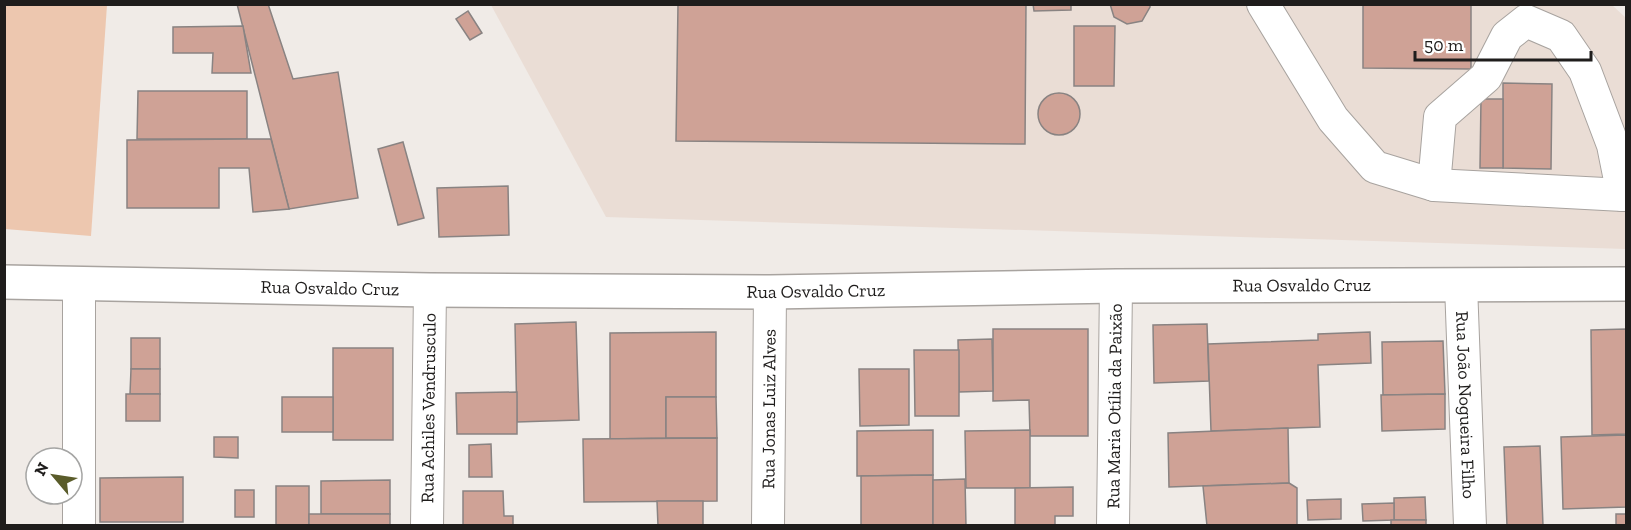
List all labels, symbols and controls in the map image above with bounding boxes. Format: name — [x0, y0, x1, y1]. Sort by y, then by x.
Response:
scale bar — [1415, 24, 1590, 62]
text: 50 m — [1424, 34, 1464, 56]
street label: Rua Osvaldo Cruz — [1233, 274, 1371, 297]
street label: Rua Osvaldo Cruz — [260, 276, 399, 300]
street label: Rua Osvaldo Cruz — [747, 279, 885, 303]
street label: Rua Maria Otília da Paixão — [1102, 303, 1127, 509]
street label: Rua João Nogueira Filho — [1451, 311, 1480, 499]
street label: Rua Achiles Vendrusculo — [416, 313, 441, 503]
street label: Rua Jonas Luiz Alves — [757, 329, 781, 489]
north arrow — [24, 446, 84, 506]
text: N — [30, 459, 53, 479]

